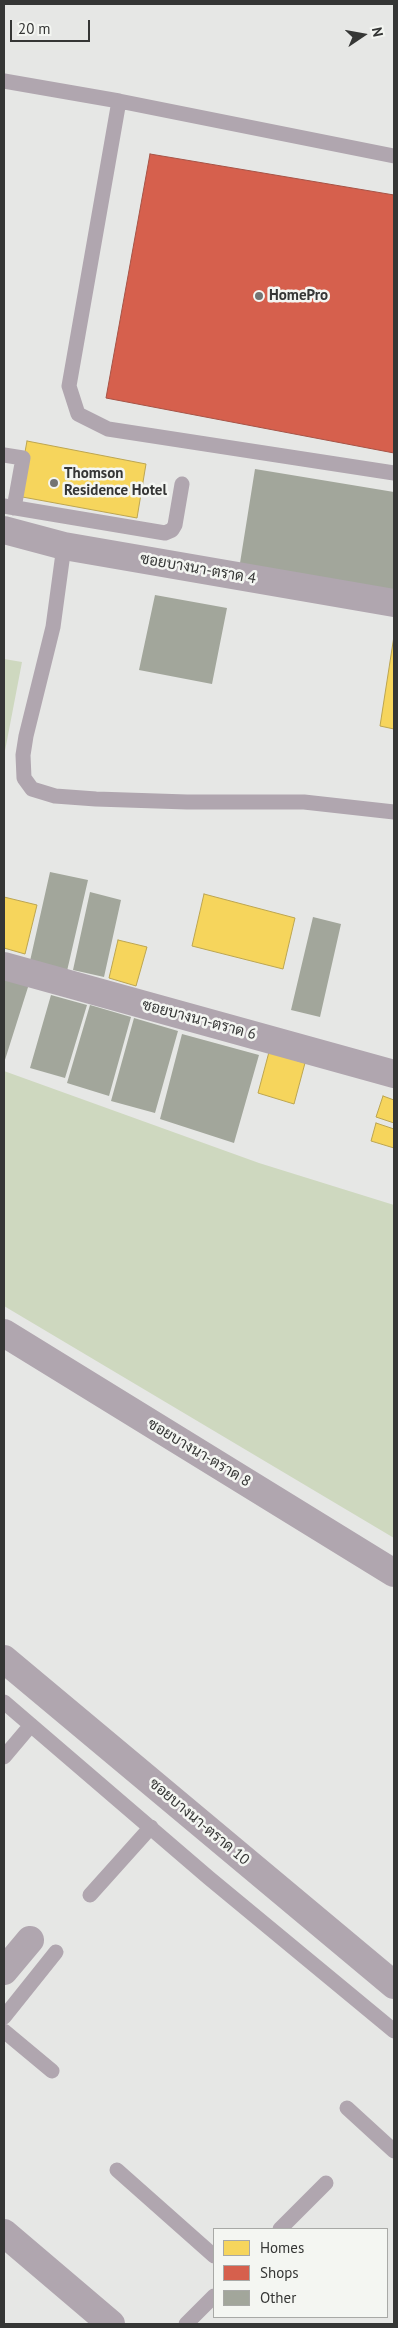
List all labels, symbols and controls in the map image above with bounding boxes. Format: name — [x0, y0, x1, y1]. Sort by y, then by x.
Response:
scale bar — [12, 10, 92, 42]
north arrow — [338, 10, 388, 60]
text: 20 m — [18, 19, 51, 38]
text: N — [368, 26, 387, 38]
place label: HomePro — [269, 287, 328, 305]
marker: HomePro — [253, 290, 265, 302]
place label: Thomson Residence Hotel — [64, 465, 167, 500]
marker: Thomson Residence Hotel — [48, 477, 60, 489]
street label: ซอยบางนา-ตราด 4 — [139, 550, 257, 588]
street label: ซอยบางนา-ตราด 6 — [140, 996, 258, 1044]
street label: ซอยบางนา-ตราด 8 — [144, 1415, 254, 1491]
street label: ซอยบางนา-ตราด 10 — [145, 1775, 253, 1869]
legend — [213, 2228, 388, 2318]
text: Homes — [260, 2238, 304, 2257]
text: Shops — [260, 2263, 299, 2282]
text: Other — [260, 2288, 296, 2307]

